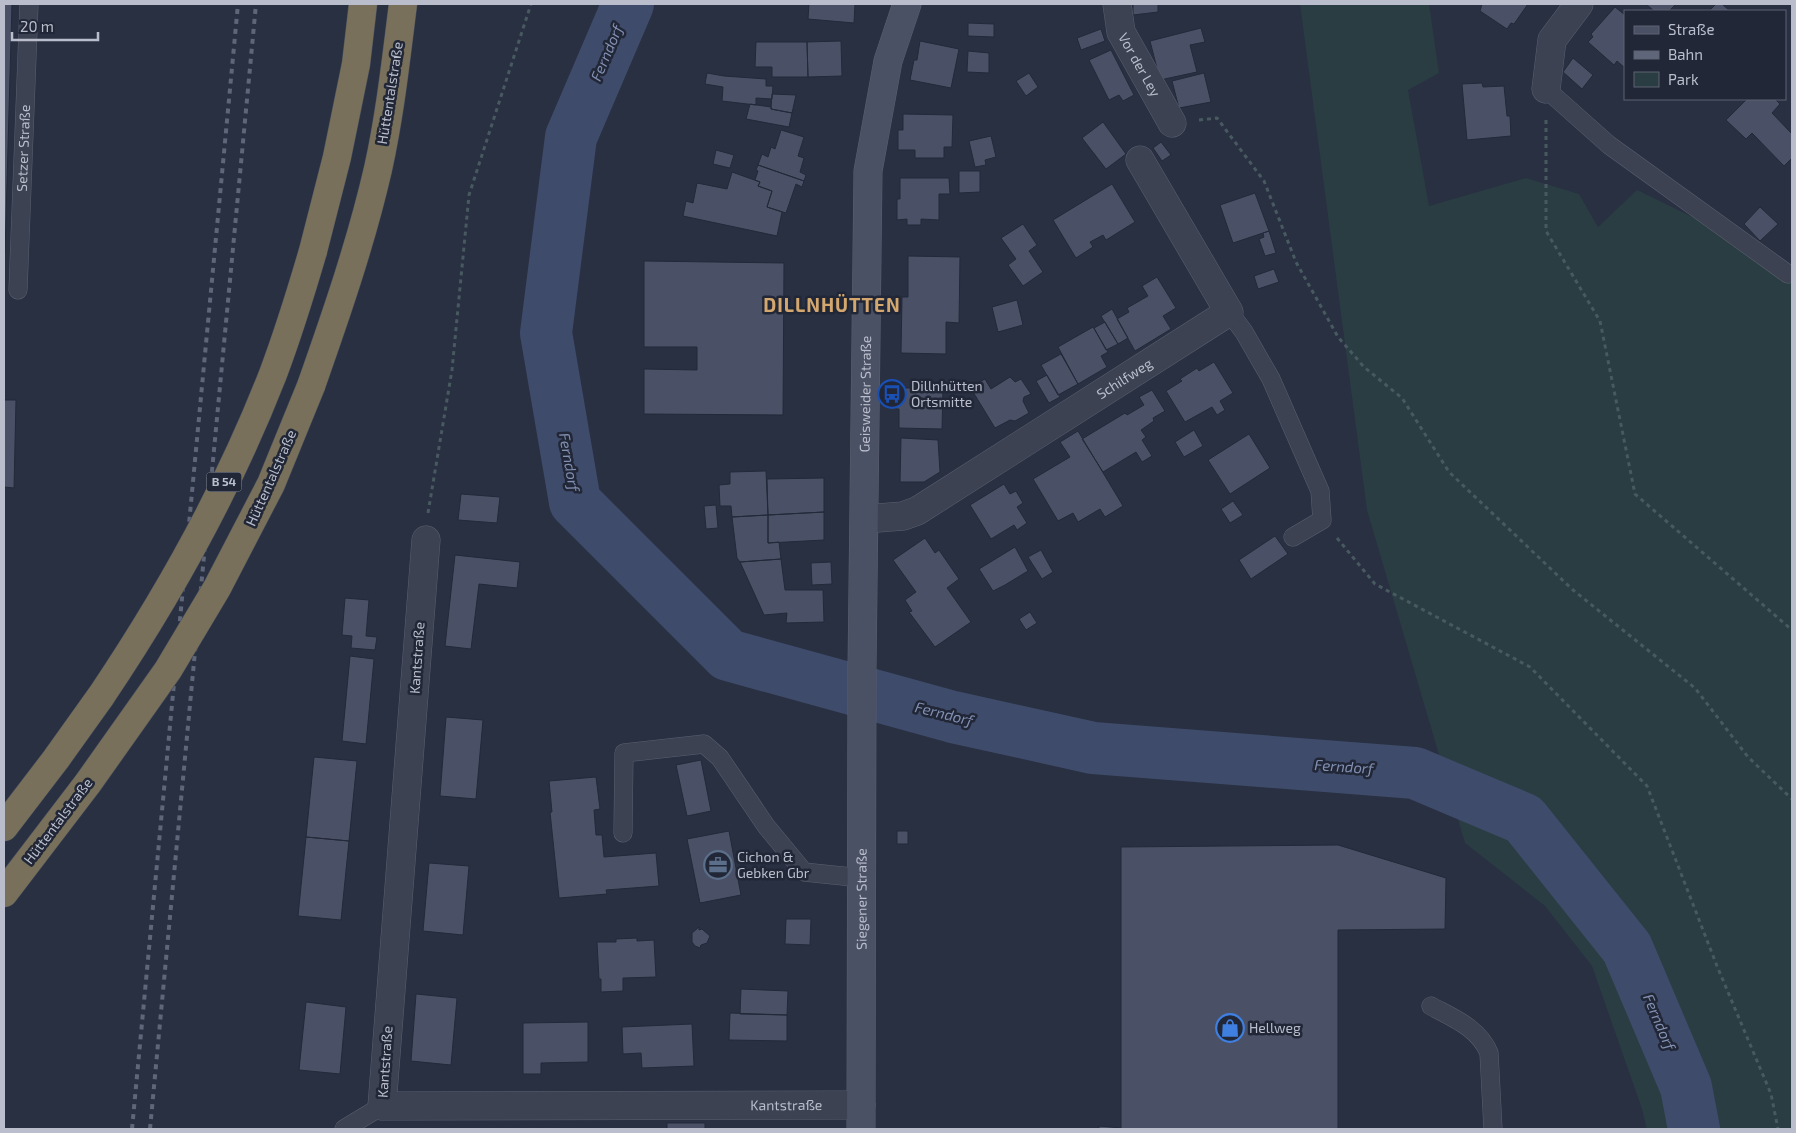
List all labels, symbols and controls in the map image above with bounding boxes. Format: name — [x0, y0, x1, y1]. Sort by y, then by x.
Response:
scale bar — [12, 10, 99, 42]
legend — [1624, 10, 1786, 100]
text: 20 m — [20, 17, 54, 35]
text: Straße — [1668, 20, 1714, 38]
water label: Ferndorf — [586, 21, 626, 83]
street label: Vor der Ley — [1115, 30, 1165, 100]
street label: Hüttentalstraße — [373, 40, 406, 145]
text: Bahn — [1668, 45, 1703, 63]
text: Park — [1668, 70, 1699, 88]
street label: Setzer Straße — [13, 104, 33, 192]
district label: DILLNHÜTTEN — [763, 293, 901, 316]
street label: Geisweider Straße — [856, 335, 874, 453]
street label: Schilfweg — [1093, 354, 1155, 402]
place label: Dillnhütten Ortsmitte — [911, 377, 983, 410]
bus stop icon: Dillnhütten Ortsmitte — [877, 379, 907, 409]
street label: Hüttentalstraße — [242, 427, 299, 529]
water label: Ferndorf — [556, 431, 584, 494]
road number: B 54 — [206, 472, 242, 492]
street label: Kantstraße — [406, 621, 427, 695]
water label: Ferndorf — [913, 697, 976, 729]
water label: Ferndorf — [1314, 755, 1376, 777]
street label: Hüttentalstraße — [20, 774, 96, 867]
place label: Cichon & Gebken Gbr — [737, 848, 810, 881]
street label: Siegener Straße — [852, 848, 870, 950]
office icon: Cichon & Gebken Gbr — [703, 850, 733, 880]
water label: Ferndorf — [1640, 991, 1680, 1054]
shop icon: Hellweg — [1215, 1013, 1245, 1043]
place label: Hellweg — [1249, 1019, 1301, 1036]
street label: Kantstraße — [374, 1025, 395, 1099]
street label: Kantstraße — [750, 1096, 822, 1113]

